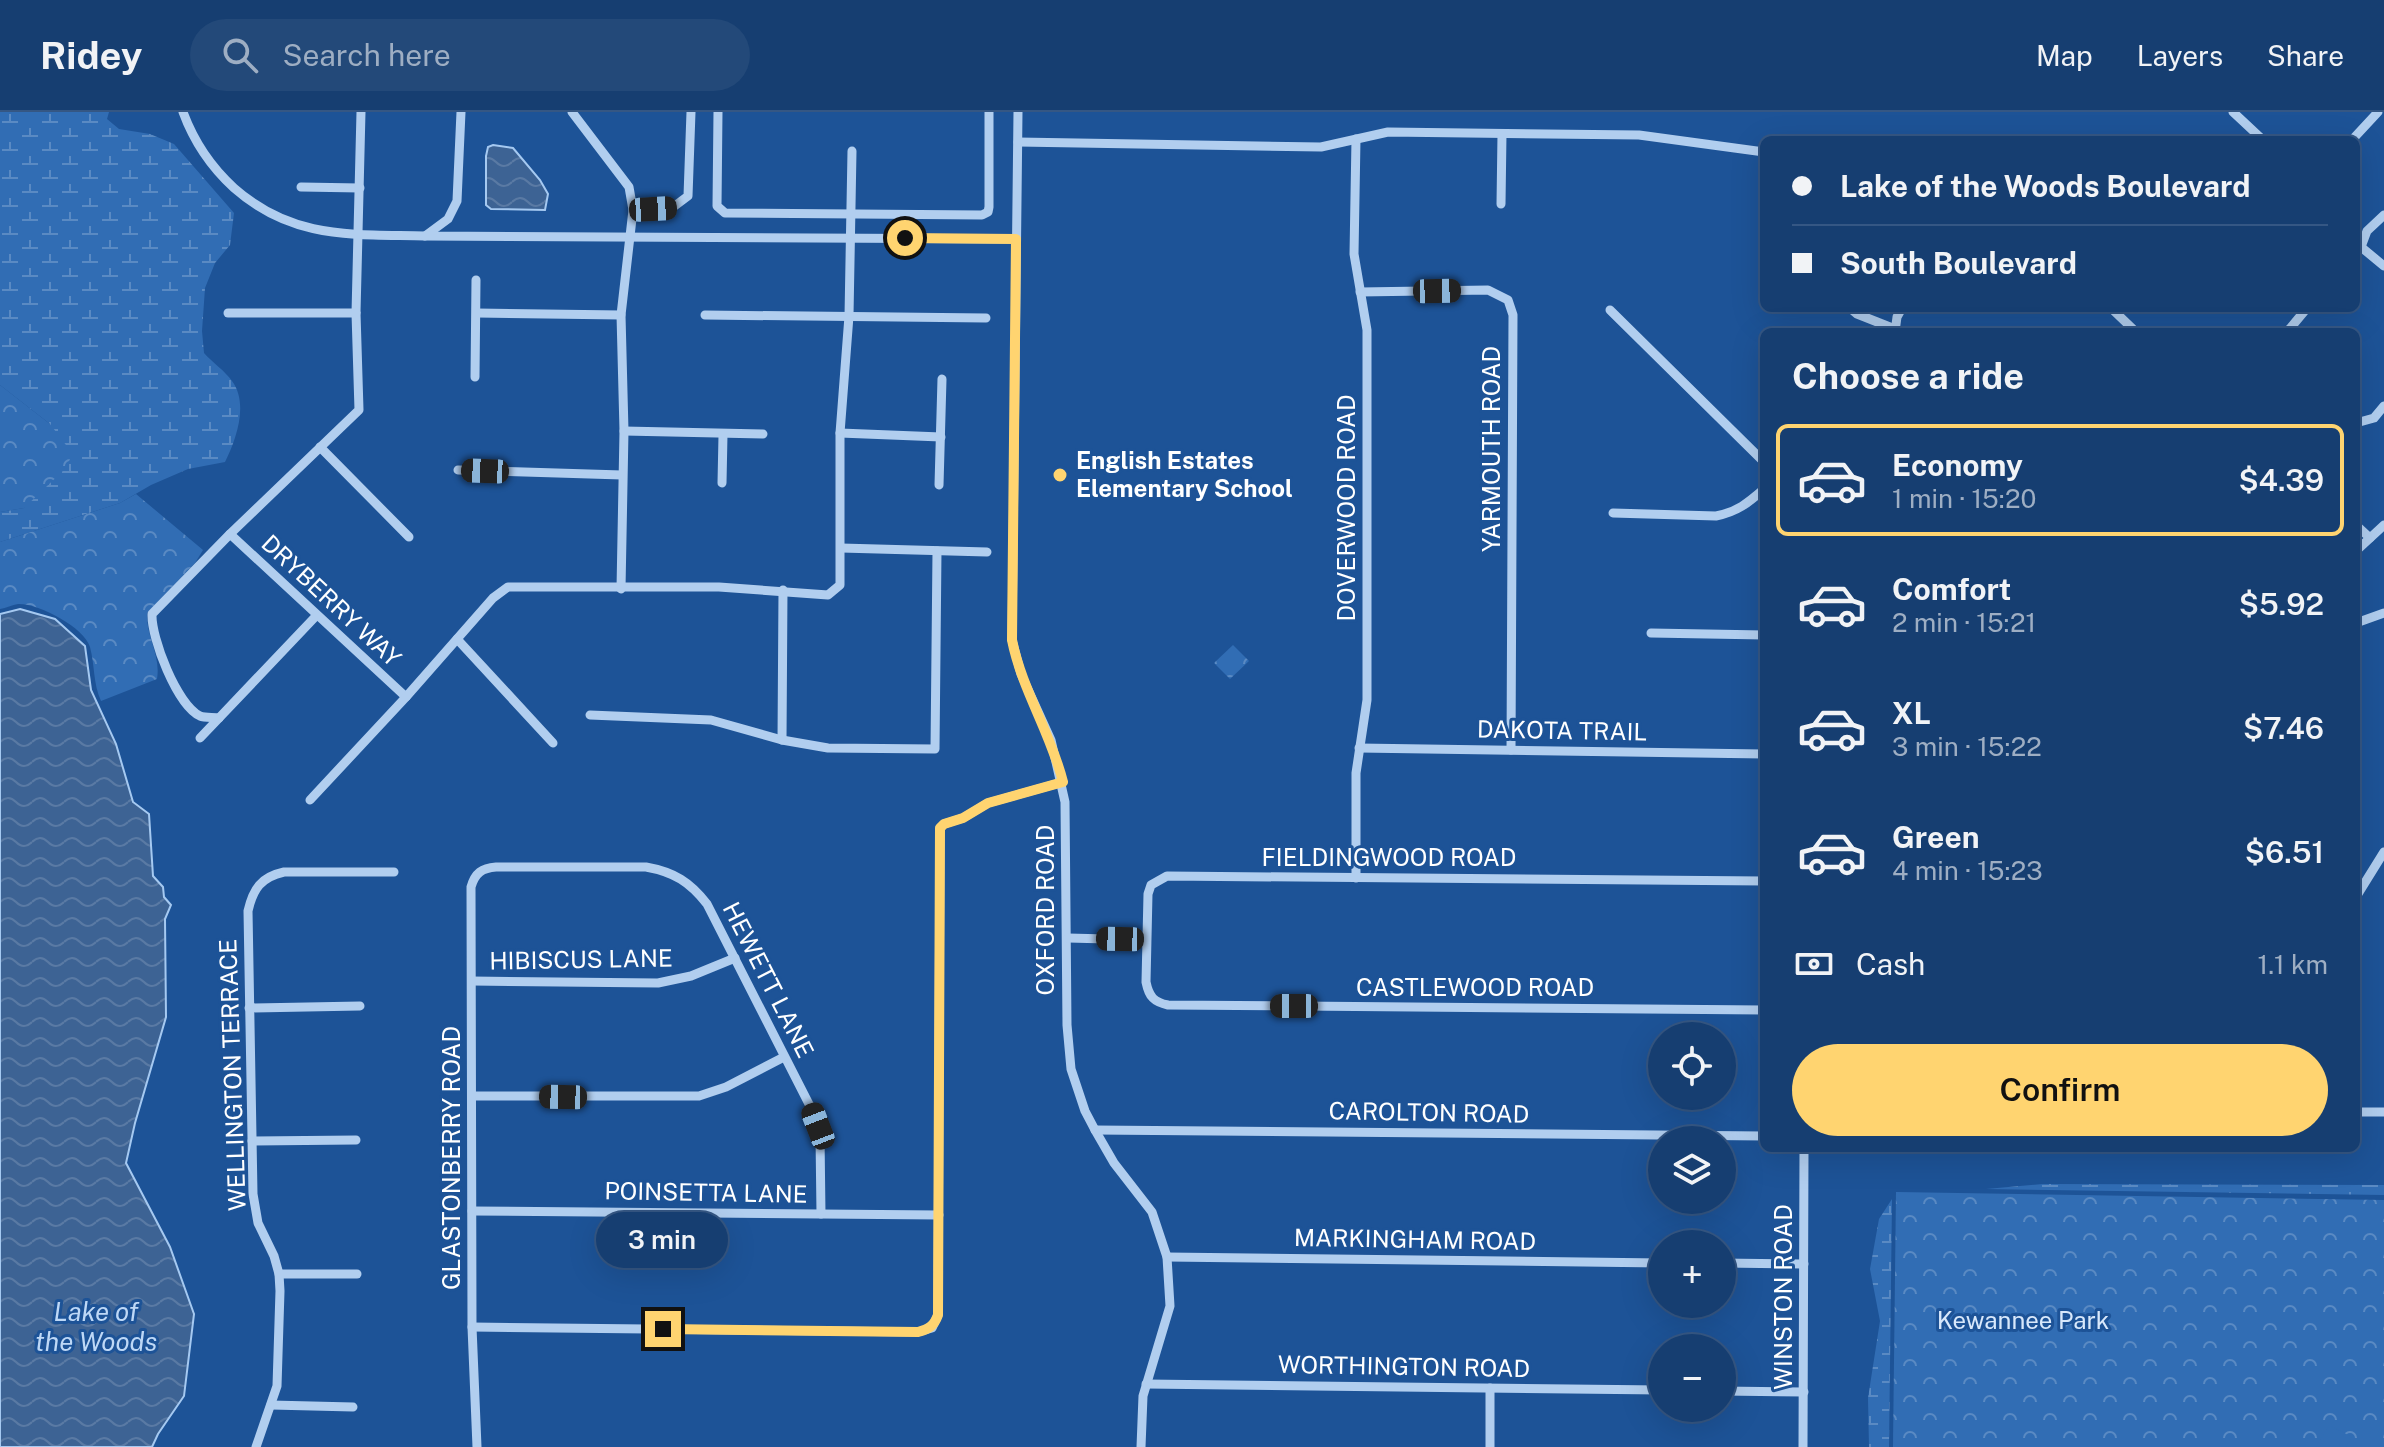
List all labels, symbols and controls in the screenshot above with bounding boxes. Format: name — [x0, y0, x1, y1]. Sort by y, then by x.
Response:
search box — [190, 19, 750, 91]
text: Ridey — [40, 33, 142, 78]
icon: search — [218, 33, 262, 77]
text: Search here — [282, 37, 451, 73]
text: Map — [2036, 39, 2093, 72]
text: Layers — [2137, 39, 2223, 72]
text: Share — [2267, 39, 2344, 72]
text: Lake of the Woods Boulevard — [1840, 168, 2251, 204]
car — [628, 196, 678, 222]
route start — [887, 220, 923, 256]
text: South Boulevard — [1840, 245, 2077, 281]
car — [1413, 279, 1461, 303]
street label: YARMOUTH ROAD — [1477, 346, 1505, 552]
text: Choose a ride — [1792, 355, 2024, 397]
street label: DOVERWOOD ROAD — [1332, 394, 1360, 622]
icon: car — [1796, 444, 1868, 516]
place label: English Estates Elementary School — [1076, 446, 1293, 502]
text: Economy — [1892, 447, 2023, 483]
car — [461, 458, 509, 484]
text: $4.39 — [2238, 462, 2324, 498]
marker: English Estates Elementary School — [1051, 466, 1069, 484]
text: 1 min · 15:20 — [1892, 483, 2036, 514]
street label: DRYBERRY WAY — [256, 529, 407, 672]
icon: car — [1796, 568, 1868, 640]
text: Comfort — [1892, 571, 2011, 607]
text: $5.92 — [2239, 586, 2324, 622]
text: 2 min · 15:21 — [1892, 607, 2036, 638]
icon: car — [1796, 692, 1868, 764]
text: XL — [1892, 695, 1931, 731]
text: $7.46 — [2243, 710, 2324, 746]
street label: DAKOTA TRAIL — [1477, 715, 1647, 745]
text: 3 min · 15:22 — [1892, 731, 2042, 762]
icon: car — [1796, 816, 1868, 888]
text: Green — [1892, 819, 1979, 855]
street label: OXFORD ROAD — [1031, 825, 1059, 995]
text: $6.51 — [2245, 834, 2324, 870]
street label: FIELDINGWOOD ROAD — [1262, 843, 1516, 871]
text: 4 min · 15:23 — [1892, 855, 2043, 886]
street label: HEWETT LANE — [718, 897, 820, 1062]
car — [1096, 927, 1144, 951]
street label: WELLINGTON TERRACE — [213, 939, 251, 1212]
icon: cash — [1792, 942, 1836, 986]
street label: HIBISCUS LANE — [489, 943, 673, 975]
text: Cash — [1856, 946, 1925, 982]
text: 1.1 km — [2258, 949, 2328, 980]
street label: CASTLEWOOD ROAD — [1356, 973, 1594, 1001]
car — [1270, 994, 1318, 1018]
map controls — [1648, 1022, 1736, 1422]
button: locate — [1648, 1022, 1736, 1110]
street label: GLASTONBERRY ROAD — [437, 1026, 465, 1290]
button: Confirm — [1792, 1044, 2328, 1136]
car — [539, 1085, 587, 1109]
street label: CAROLTON ROAD — [1329, 1096, 1530, 1128]
car — [798, 1099, 838, 1153]
button: layers — [1648, 1126, 1736, 1214]
street label: POINSETTA LANE — [604, 1176, 808, 1208]
street label: WINSTON ROAD — [1769, 1204, 1797, 1390]
callout: 3 min — [597, 1213, 729, 1269]
street label: MARKINGHAM ROAD — [1294, 1223, 1536, 1255]
text: 3 min — [628, 1224, 696, 1255]
button: + — [1648, 1230, 1736, 1318]
water label: Lake of the Woods — [35, 1296, 157, 1357]
park label: Kewannee Park — [1937, 1306, 2109, 1334]
route end — [645, 1311, 681, 1347]
button: − — [1648, 1334, 1736, 1422]
street label: WORTHINGTON ROAD — [1278, 1350, 1530, 1382]

